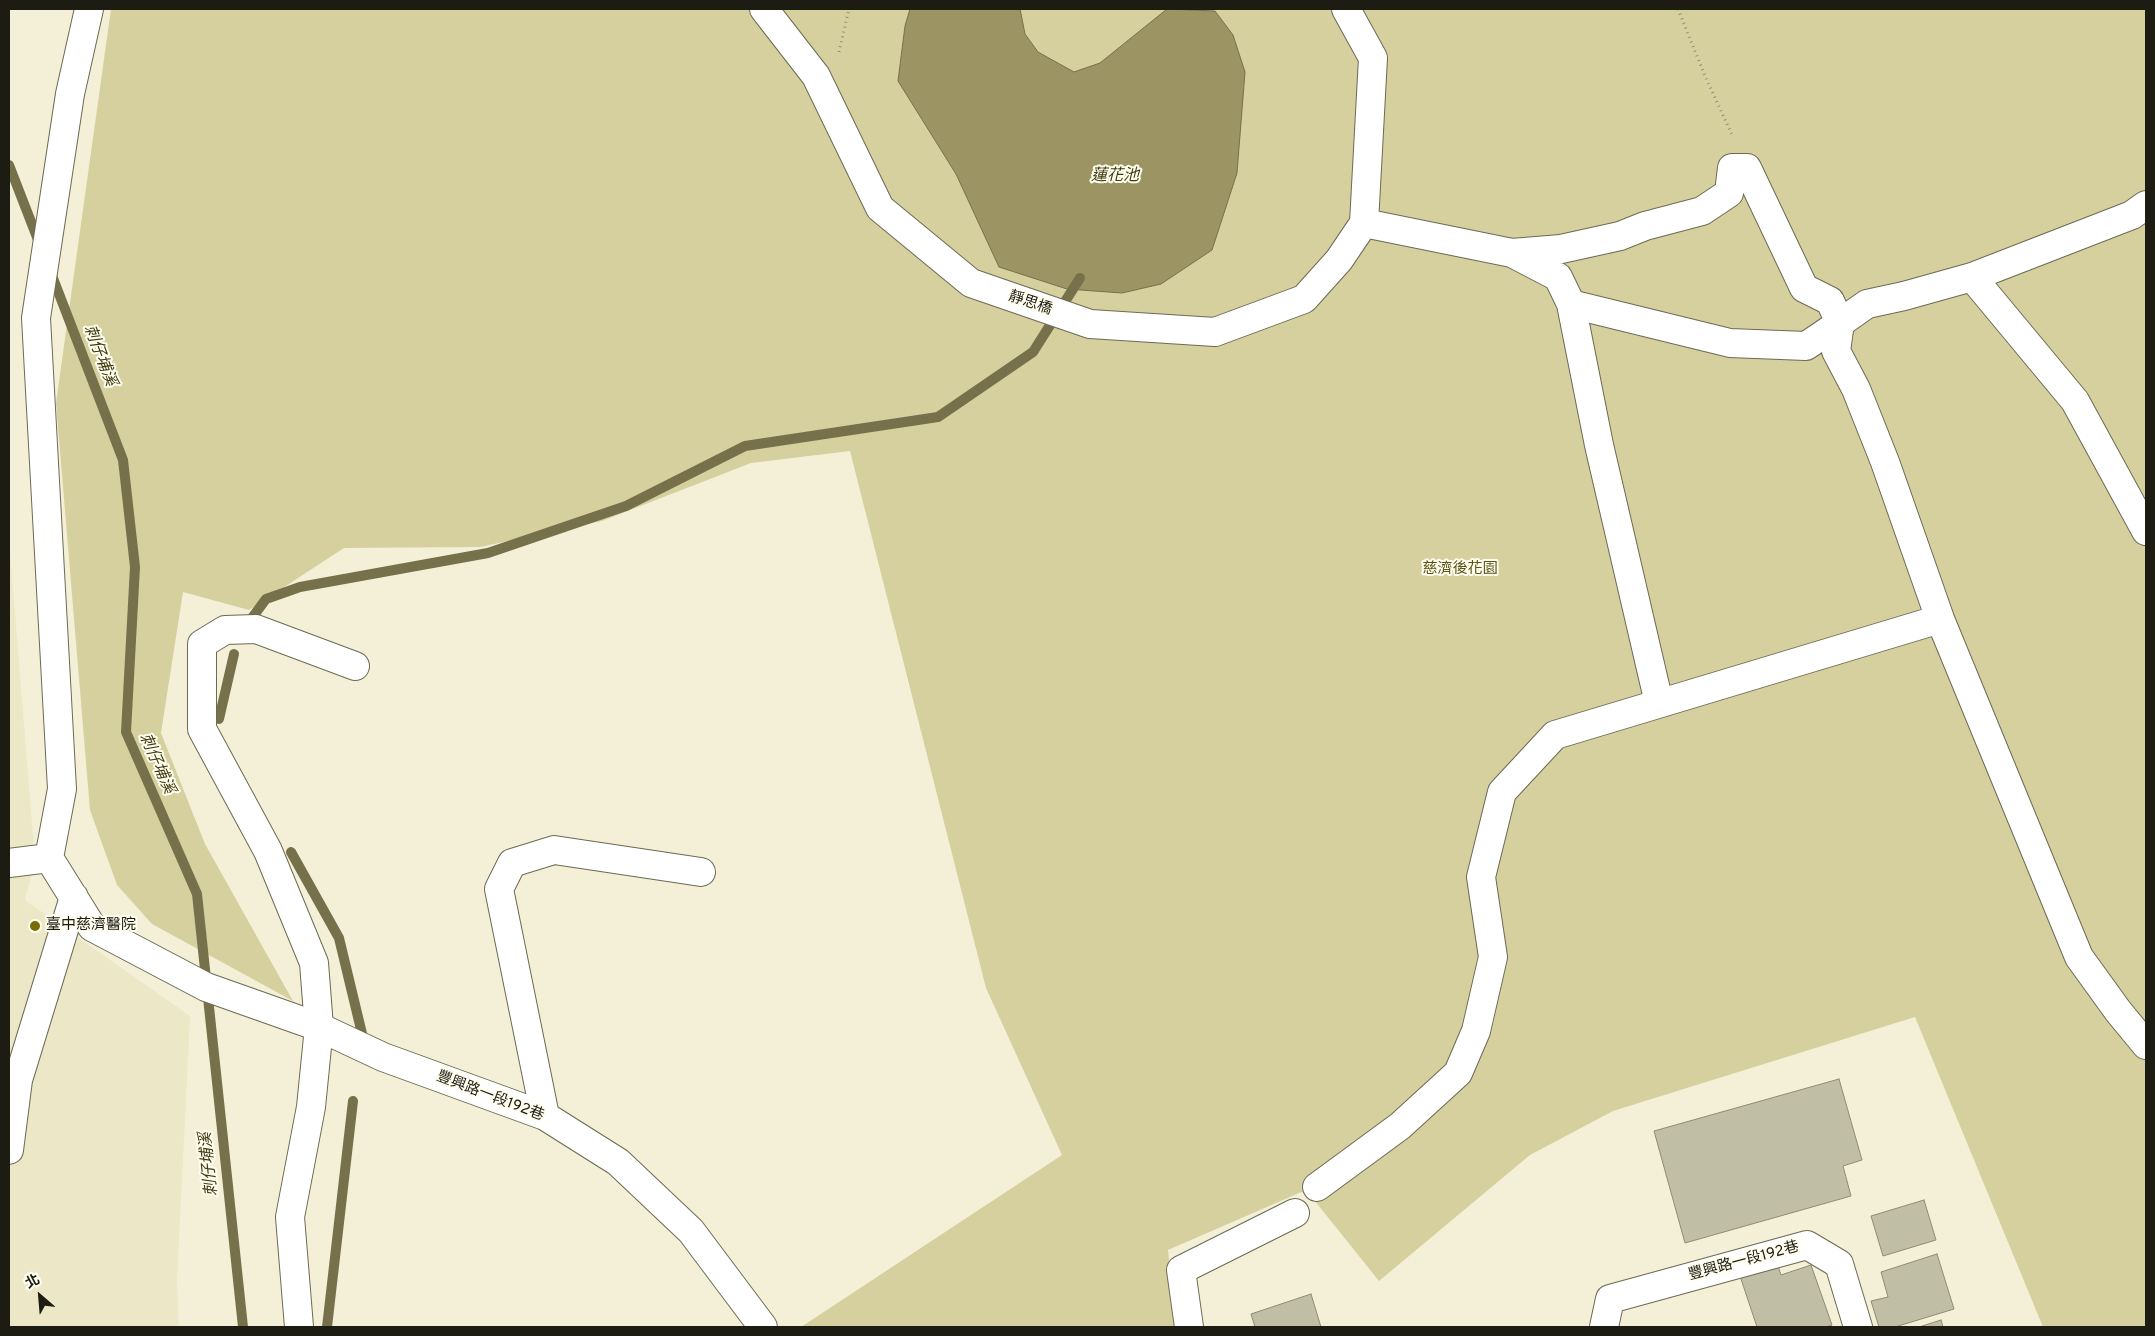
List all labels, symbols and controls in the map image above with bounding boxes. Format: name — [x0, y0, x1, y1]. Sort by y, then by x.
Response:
water label: 蓮花池 — [1091, 167, 1139, 187]
street label: 靜思橋 — [1006, 288, 1054, 320]
water label: 刺仔埔溪 — [79, 323, 119, 389]
park label: 慈濟後花園 — [1423, 561, 1497, 579]
water label: 刺仔埔溪 — [134, 731, 178, 797]
place label: 臺中慈濟醫院 — [46, 917, 136, 935]
marker: 臺中慈濟醫院 — [28, 919, 42, 933]
street label: 豐興路一段192巷 — [434, 1068, 546, 1126]
water label: 刺仔埔溪 — [197, 1131, 223, 1197]
street label: 豐興路一段192巷 — [1687, 1239, 1801, 1285]
north arrow — [15, 1271, 65, 1321]
text: 北 — [23, 1271, 43, 1293]

